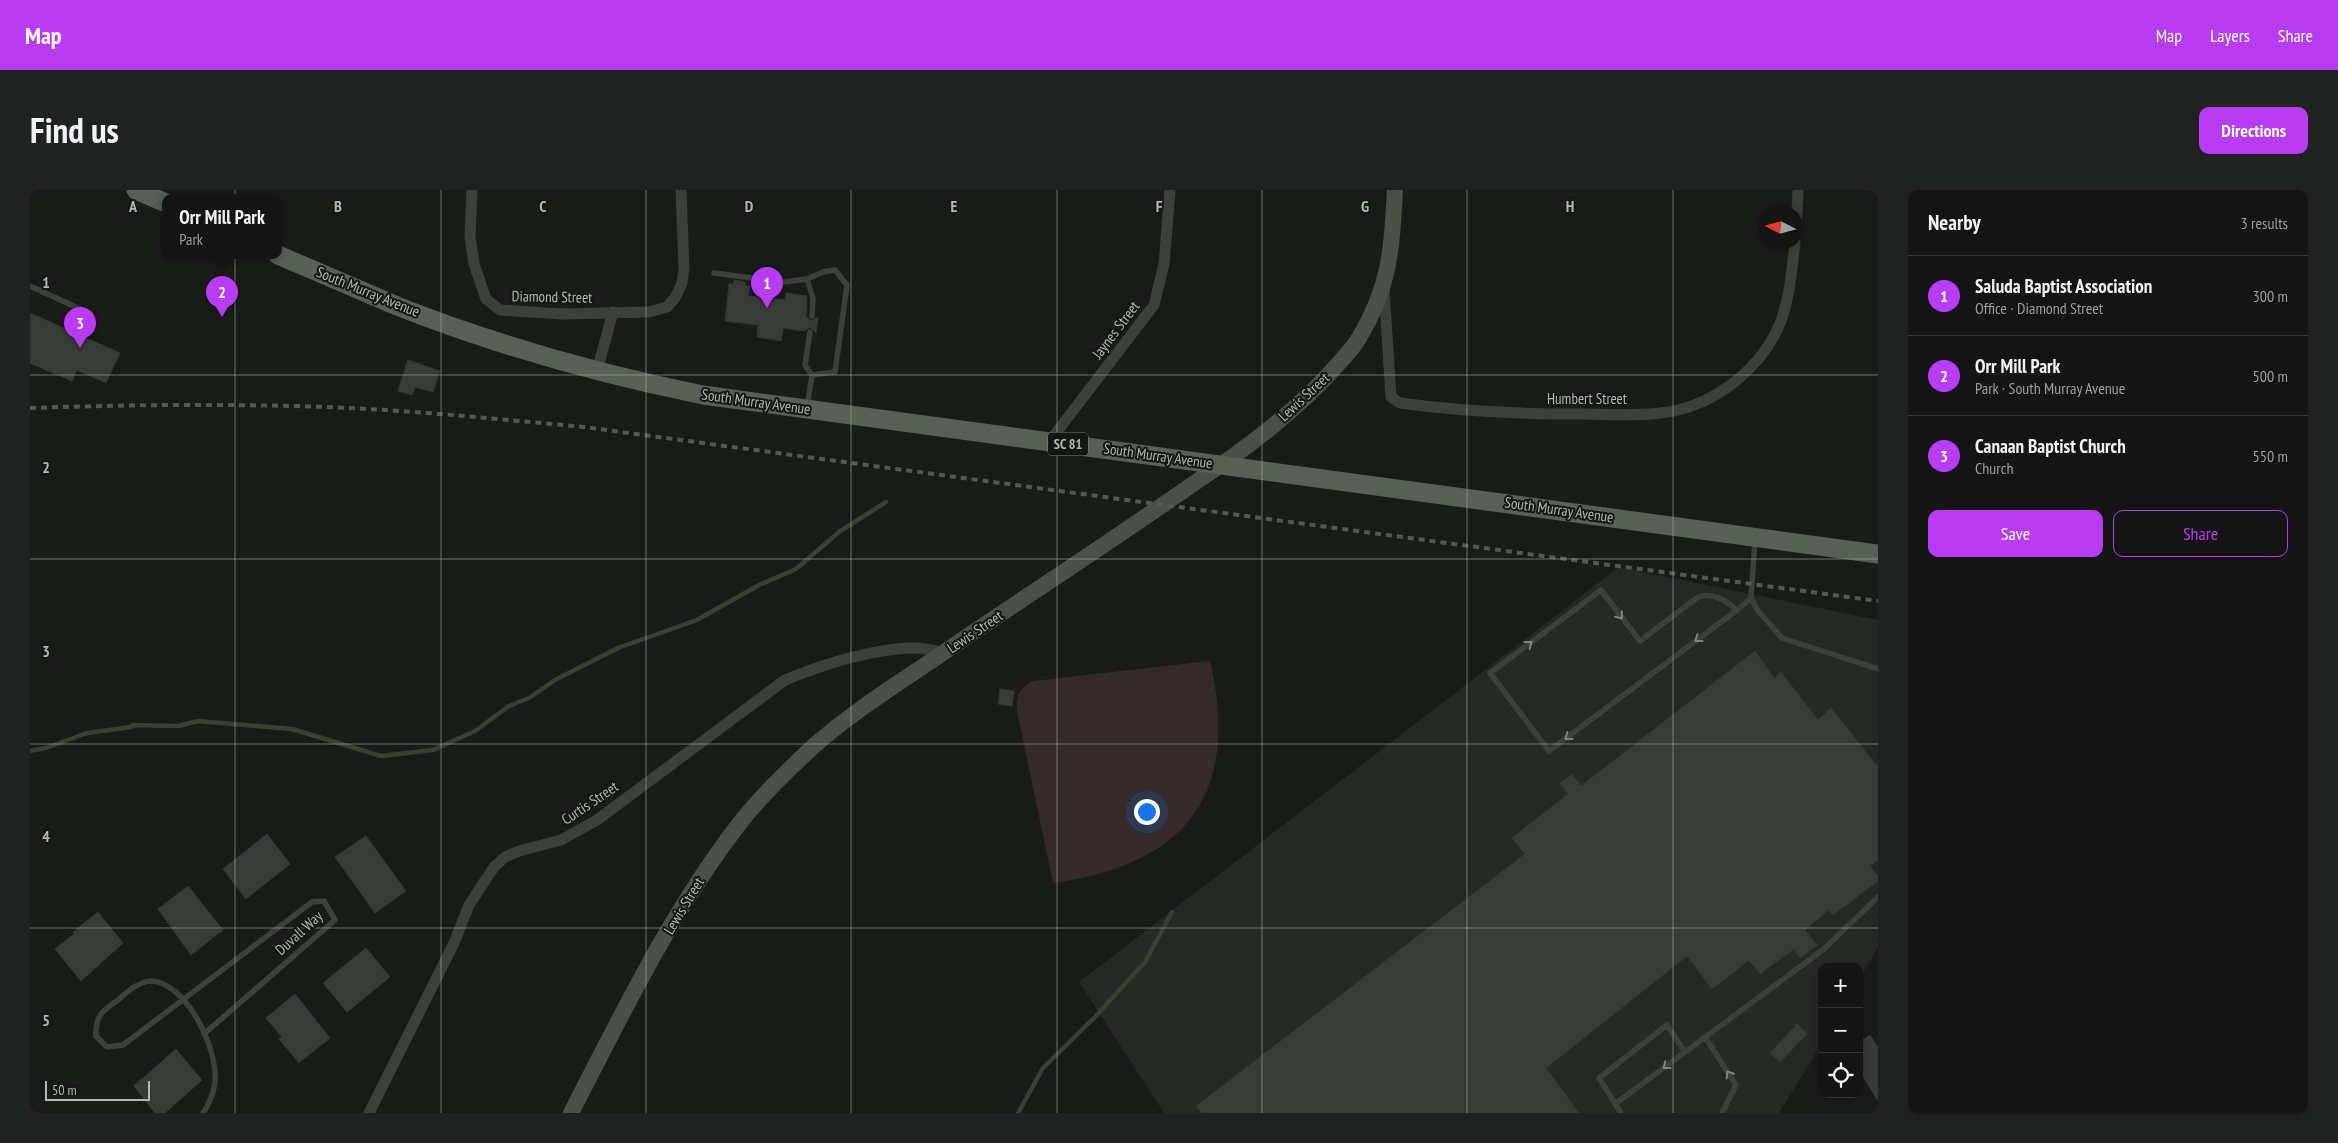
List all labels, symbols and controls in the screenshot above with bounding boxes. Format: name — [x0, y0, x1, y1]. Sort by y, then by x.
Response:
text: Map — [25, 20, 62, 51]
text: Map — [2156, 24, 2182, 47]
text: Layers — [2210, 24, 2250, 47]
text: Share — [2278, 24, 2313, 47]
text: Find us — [30, 107, 119, 153]
button: Directions — [2199, 107, 2308, 154]
popup — [162, 194, 282, 259]
text: A — [128, 196, 138, 216]
text: B — [334, 196, 342, 216]
text: C — [539, 196, 547, 216]
text: D — [745, 196, 754, 216]
text: E — [951, 196, 958, 216]
text: F — [1156, 196, 1163, 216]
text: G — [1361, 196, 1369, 216]
text: H — [1566, 196, 1574, 216]
text: Orr Mill Park — [179, 205, 265, 229]
north arrow — [1758, 205, 1803, 250]
text: Nearby — [1928, 209, 1981, 236]
text: 3 results — [2241, 213, 2288, 233]
text: Park — [179, 229, 203, 249]
street label: South Murray Avenue — [314, 262, 423, 321]
pin: 1 — [751, 267, 783, 308]
text: 1 — [42, 272, 50, 292]
text: Saluda Baptist Association — [1975, 274, 2152, 298]
pin: 2 — [206, 276, 238, 317]
street label: Diamond Street — [512, 286, 593, 307]
text: 1 — [1940, 286, 1948, 306]
text: 300 m — [2253, 286, 2288, 306]
street label: Jaynes Street — [1087, 297, 1143, 363]
text: Office · Diamond Street — [1975, 298, 2103, 318]
pin: 3 — [64, 307, 96, 348]
text: Orr Mill Park — [1975, 354, 2060, 378]
text: 2 — [1940, 366, 1948, 386]
text: 500 m — [2253, 366, 2288, 386]
street label: Lewis Street — [1274, 368, 1333, 425]
text: Park · South Murray Avenue — [1975, 378, 2125, 398]
street label: South Murray Avenue — [701, 384, 812, 419]
street label: Humbert Street — [1547, 389, 1627, 408]
road number: SC 81 — [1048, 432, 1088, 456]
text: Canaan Baptist Church — [1975, 434, 2126, 458]
street label: South Murray Avenue — [1103, 438, 1214, 473]
text: 3 — [1940, 446, 1948, 466]
text: 550 m — [2253, 446, 2288, 466]
text: 2 — [42, 457, 50, 477]
text: Church — [1975, 458, 2013, 478]
street label: South Murray Avenue — [1504, 492, 1615, 527]
button: Save — [1928, 510, 2103, 557]
button: Share — [2113, 510, 2288, 557]
street label: Lewis Street — [943, 606, 1006, 657]
one-way arrow — [1615, 610, 1623, 619]
one-way arrow — [1695, 634, 1704, 642]
text: 3 — [42, 641, 50, 661]
one-way arrow — [1523, 641, 1532, 649]
one-way arrow — [1564, 731, 1574, 740]
street label: Curtis Street — [558, 777, 622, 828]
your location — [1134, 799, 1160, 825]
text: 4 — [42, 826, 50, 846]
street label: Lewis Street — [659, 874, 708, 938]
street label: Duvall Way — [271, 906, 327, 959]
map controls — [1818, 963, 1863, 1098]
button: + — [1818, 963, 1863, 1008]
button: − — [1818, 1008, 1863, 1053]
text: 5 — [42, 1010, 50, 1030]
button: locate — [1818, 1053, 1863, 1098]
one-way arrow — [1662, 1060, 1672, 1069]
one-way arrow — [1726, 1070, 1735, 1080]
scale bar — [45, 1078, 150, 1101]
text: 50 m — [52, 1081, 77, 1099]

